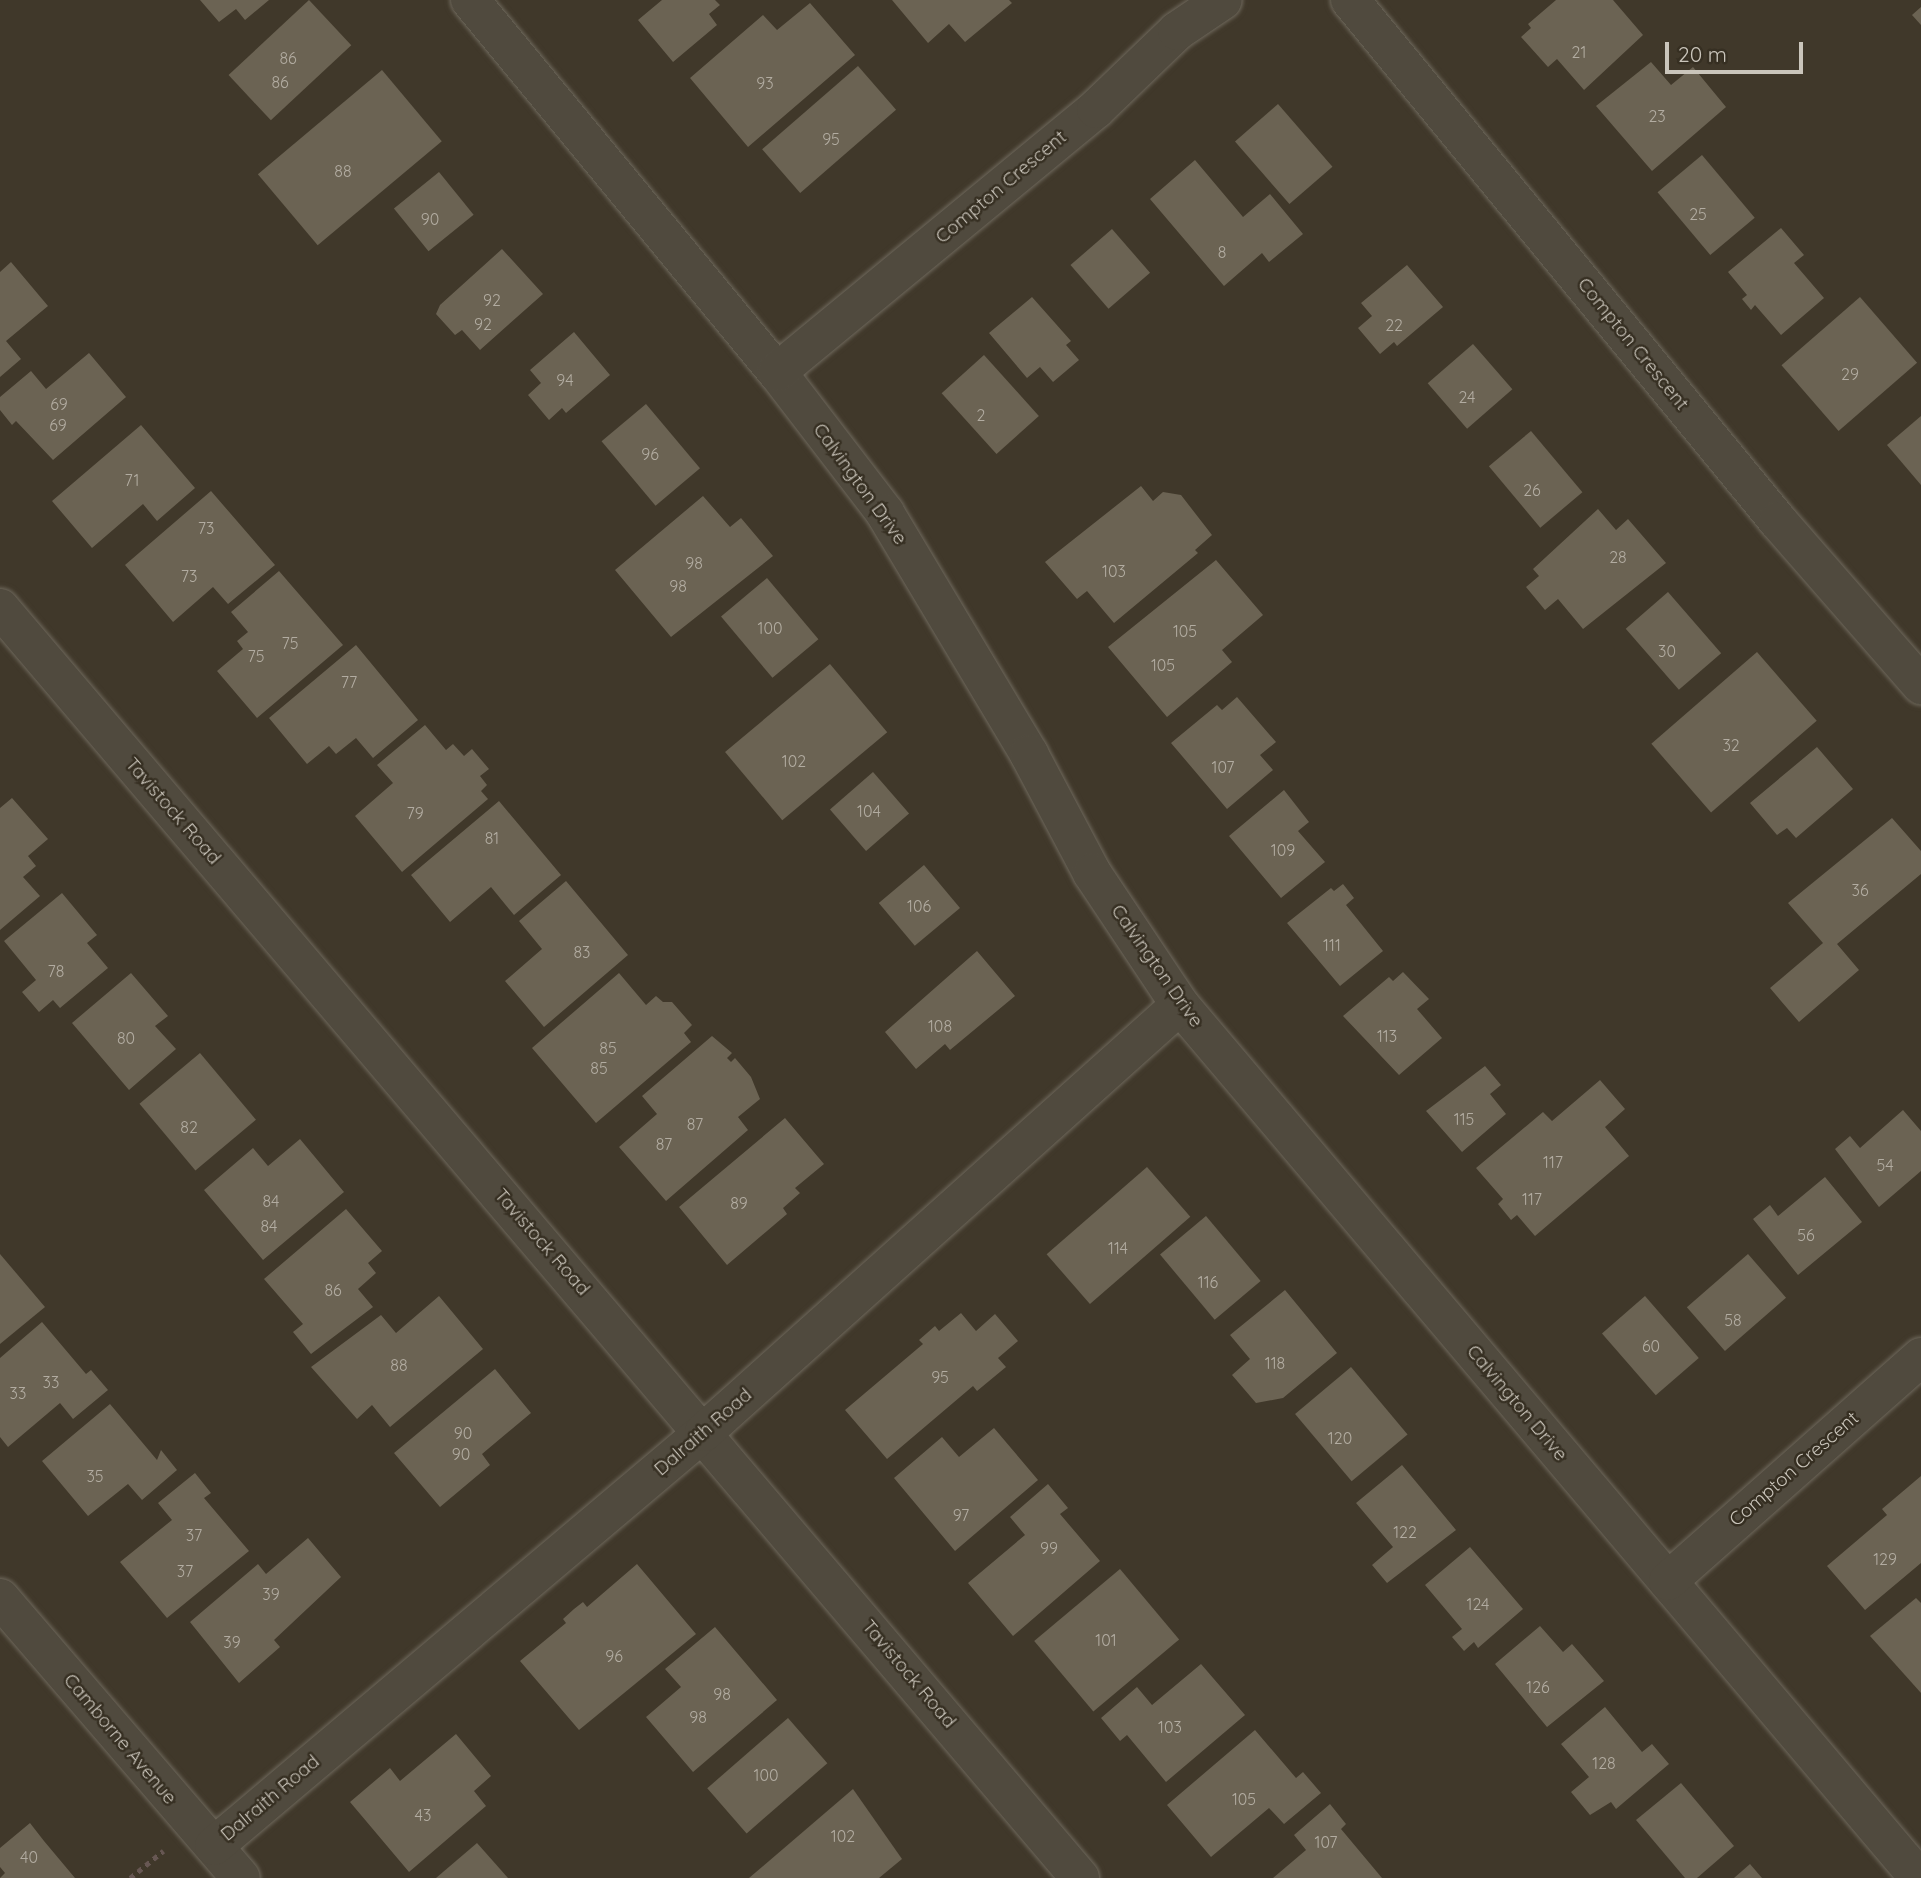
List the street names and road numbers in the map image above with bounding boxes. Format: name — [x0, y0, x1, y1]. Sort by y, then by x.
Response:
street label: Compton Crescent — [931, 126, 1071, 248]
street label: Compton Crescent — [1573, 273, 1693, 415]
street label: Calvington Drive — [808, 419, 912, 549]
street label: Tavistock Road — [120, 753, 226, 869]
street label: Calvington Drive — [1106, 900, 1208, 1032]
street label: Tavistock Road — [489, 1184, 595, 1300]
street label: Calvington Drive — [1462, 1340, 1572, 1466]
street label: Dalraith Road — [650, 1383, 756, 1481]
street label: Compton Crescent — [1725, 1407, 1863, 1531]
street label: Tavistock Road — [857, 1615, 961, 1733]
street label: Camborne Avenue — [59, 1669, 181, 1809]
street label: Dalraith Road — [216, 1750, 324, 1846]

